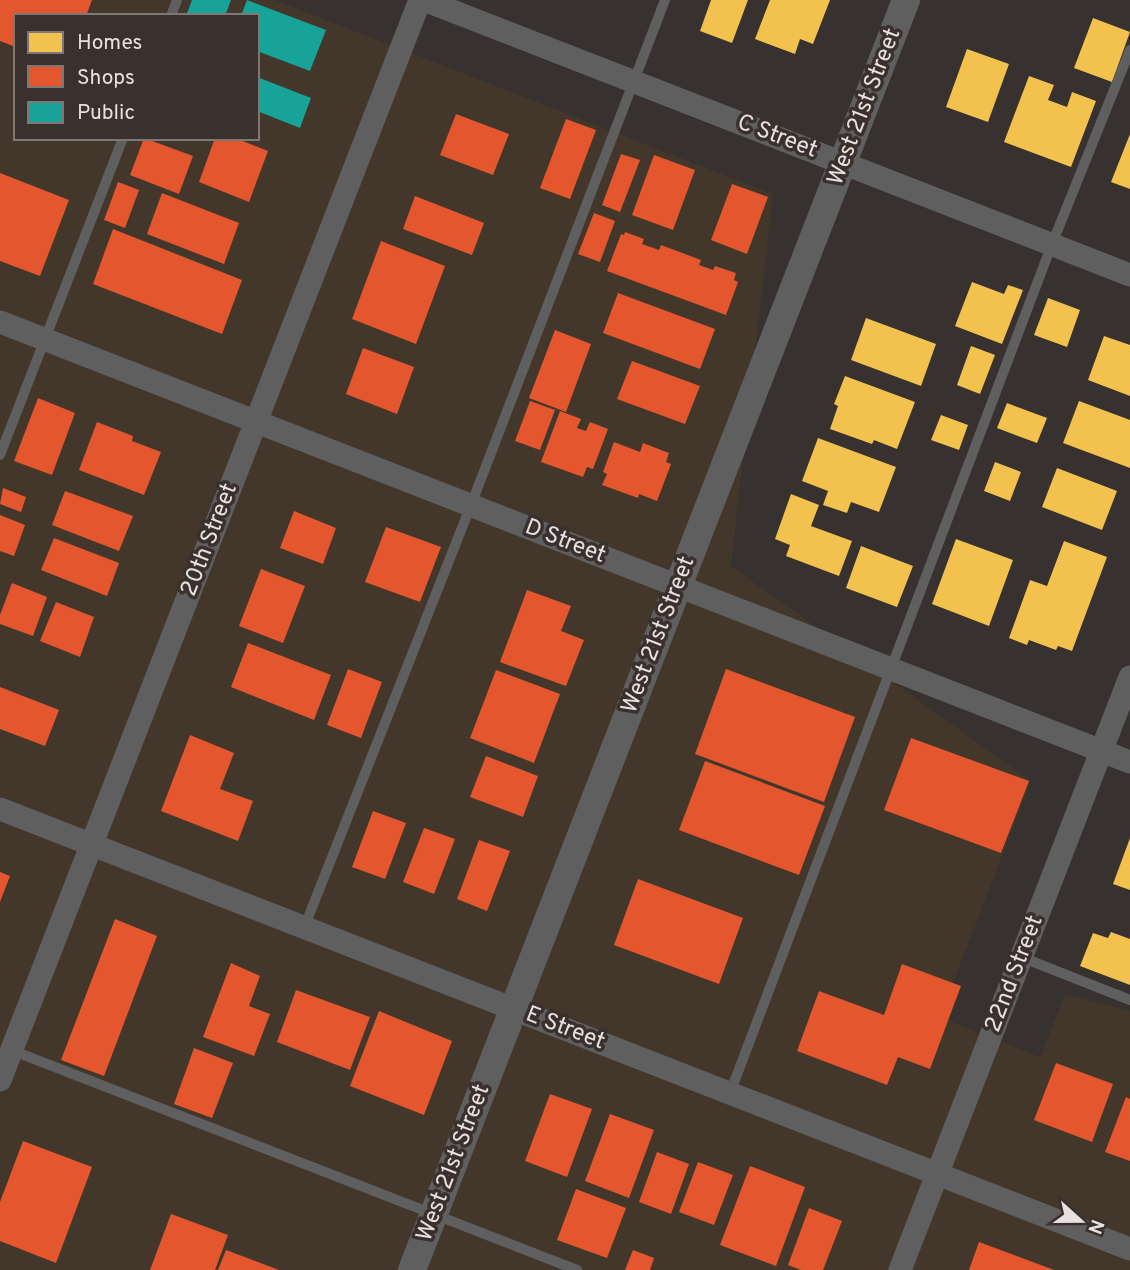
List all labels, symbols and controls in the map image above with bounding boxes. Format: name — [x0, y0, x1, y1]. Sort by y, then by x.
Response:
legend — [14, 14, 259, 140]
street label: West 21st Street — [822, 24, 908, 190]
text: Homes — [77, 30, 142, 57]
text: Shops — [77, 65, 135, 92]
text: Public — [77, 100, 135, 127]
street label: C Street — [733, 108, 821, 166]
street label: 20th Street — [175, 479, 245, 601]
street label: D Street — [520, 513, 610, 571]
street label: West 21st Street — [616, 552, 702, 718]
street label: 22nd Street — [979, 911, 1051, 1037]
street label: E Street — [521, 1001, 609, 1057]
street label: West 21st Street — [411, 1080, 497, 1246]
north arrow — [1046, 1186, 1116, 1256]
text: N — [1081, 1216, 1109, 1237]

